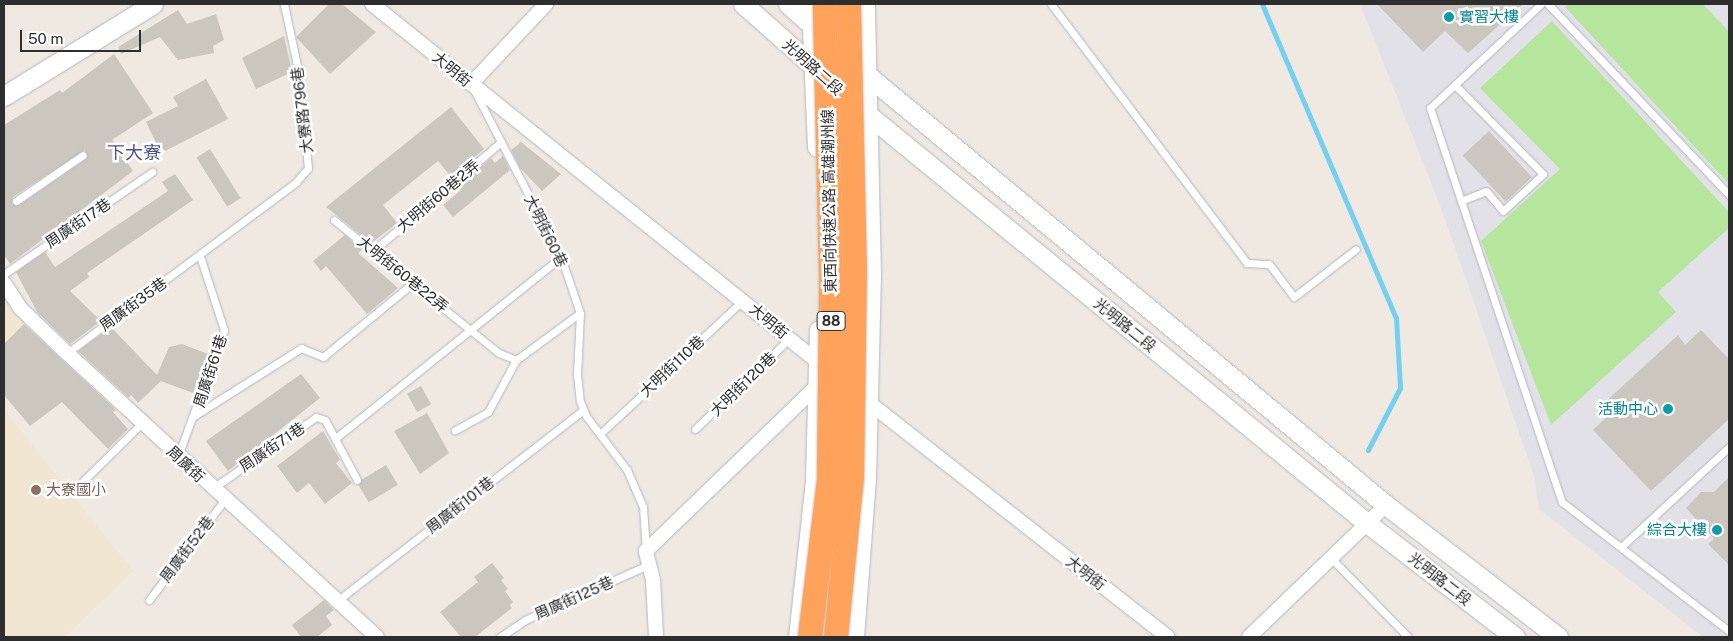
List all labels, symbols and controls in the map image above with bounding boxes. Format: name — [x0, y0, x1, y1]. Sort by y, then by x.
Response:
place label: 實習大樓 — [1459, 8, 1519, 26]
marker: 實習大樓 — [1443, 11, 1455, 23]
scale bar — [22, 20, 144, 52]
text: 50 m — [28, 30, 63, 47]
street label: 光明路二段 — [779, 35, 847, 99]
street label: 大明街 — [429, 48, 475, 90]
street label: 大寮路796巷 — [288, 66, 316, 154]
street label: 東西向快速公路 高雄潮州線 — [818, 109, 840, 293]
district label: 下大寮 — [107, 142, 161, 164]
street label: 大明街60巷2弄 — [393, 156, 483, 236]
street label: 大明街60巷 — [521, 192, 571, 270]
street label: 周廣街17巷 — [42, 195, 114, 251]
street label: 大明街60巷22弄 — [354, 232, 452, 316]
street label: 周廣街35巷 — [96, 273, 170, 335]
street label: 光明路二段 — [1090, 294, 1160, 356]
street label: 大明街 — [746, 300, 792, 342]
road number: 88 — [816, 310, 846, 332]
street label: 周廣街61巷 — [190, 332, 230, 410]
street label: 大明街110巷 — [636, 332, 708, 400]
street label: 大明街120巷 — [706, 348, 780, 420]
place label: 活動中心 — [1598, 400, 1658, 418]
marker: 活動中心 — [1662, 403, 1674, 415]
street label: 周廣街71巷 — [236, 418, 308, 476]
street label: 周廣街 — [163, 442, 209, 486]
street label: 周廣街101巷 — [422, 473, 498, 537]
place label: 大寮國小 — [46, 481, 106, 499]
marker: 大寮國小 — [30, 484, 42, 496]
street label: 周廣街52巷 — [156, 512, 218, 586]
place label: 綜合大樓 — [1647, 521, 1707, 539]
marker: 綜合大樓 — [1711, 524, 1723, 536]
street label: 光明路二段 — [1405, 549, 1475, 609]
street label: 大明街 — [1063, 552, 1109, 594]
street label: 周廣街125巷 — [532, 573, 616, 623]

